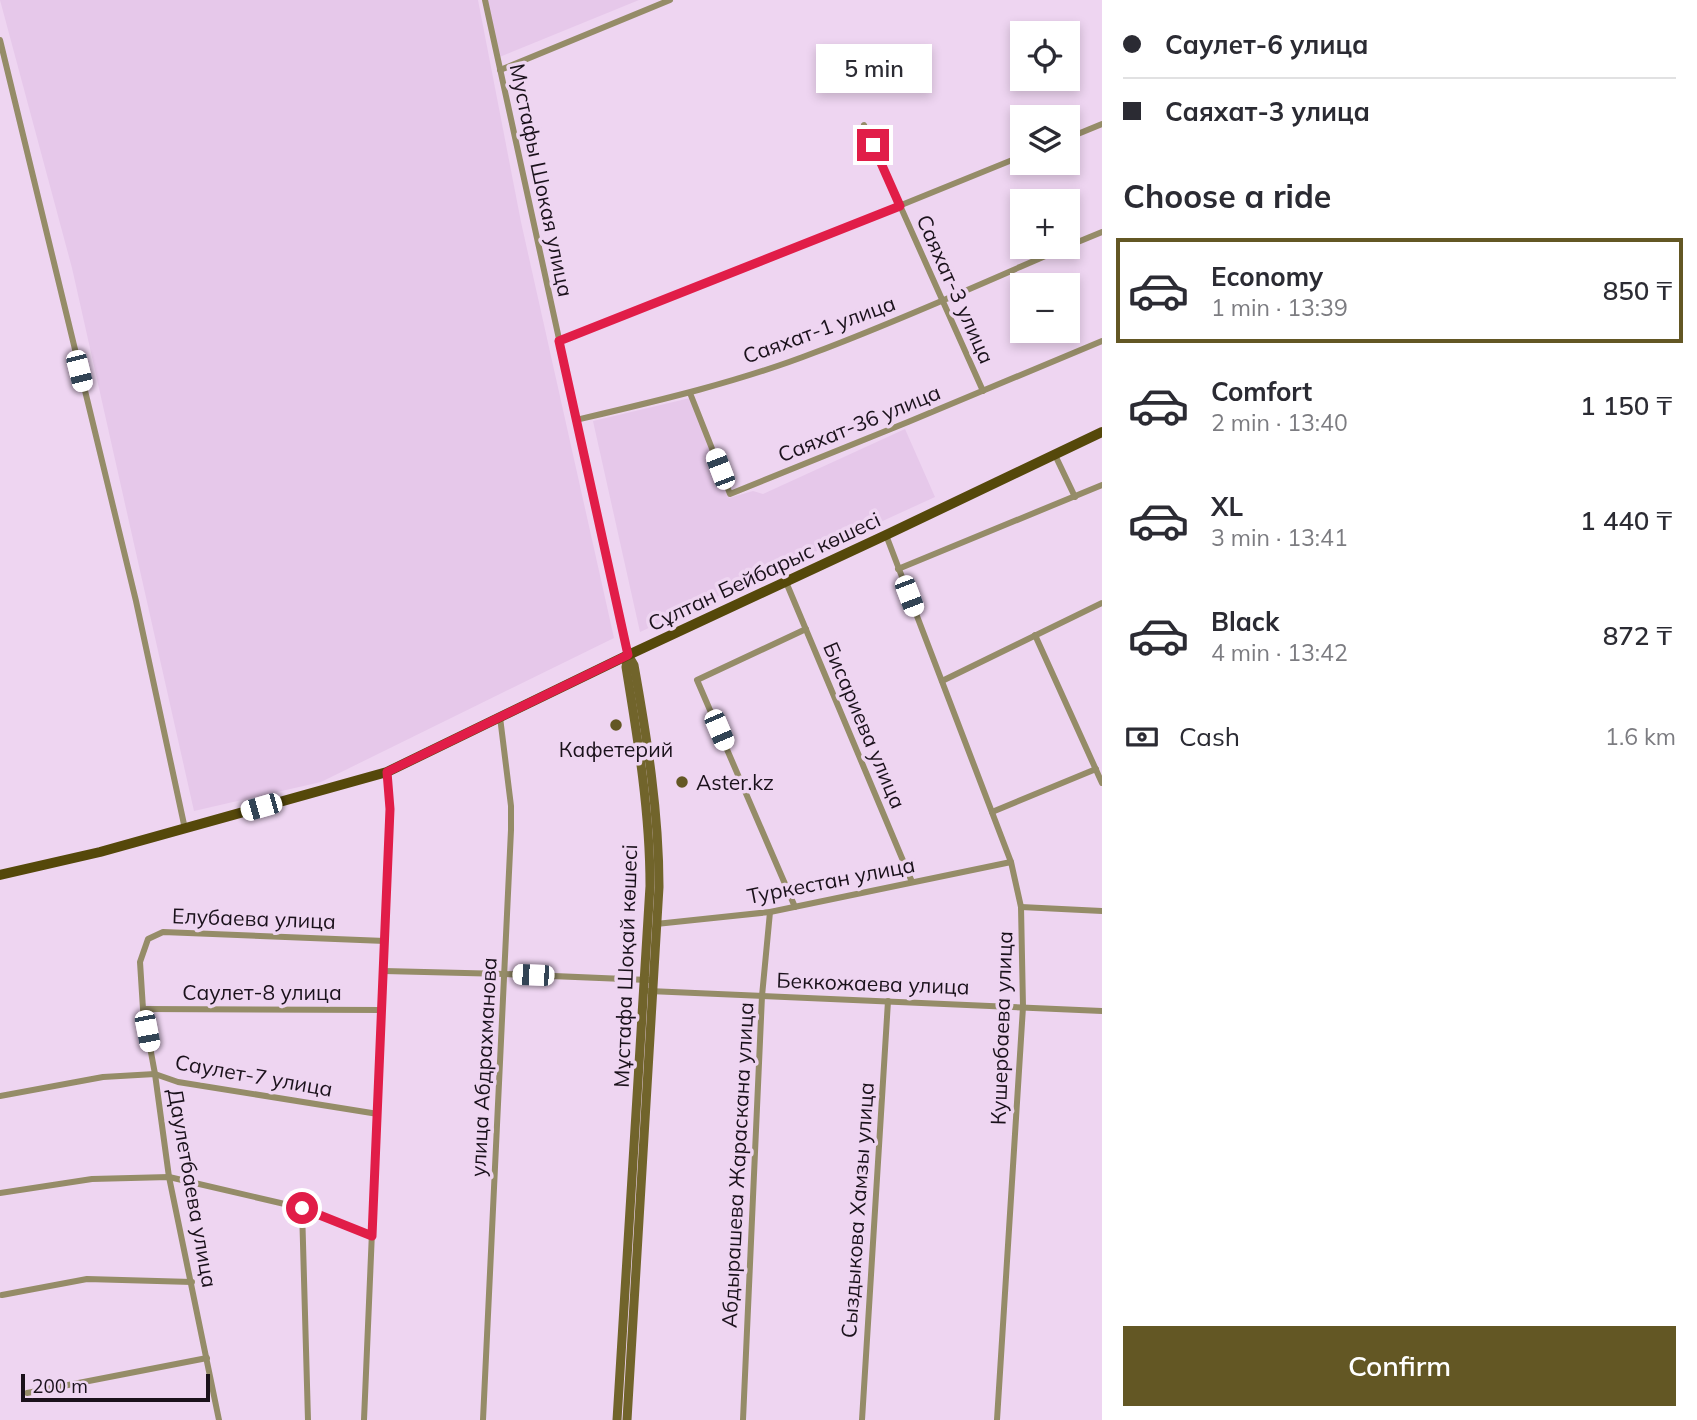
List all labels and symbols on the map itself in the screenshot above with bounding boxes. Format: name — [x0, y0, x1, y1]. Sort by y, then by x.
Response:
callout: 5 min — [815, 44, 931, 92]
street label: Мустафы Шокая улица — [505, 61, 579, 299]
route end — [857, 129, 889, 161]
street label: Саяхат-3 улица — [911, 210, 1001, 368]
street label: Саяхат-1 улица — [739, 289, 899, 369]
car — [64, 348, 95, 394]
street label: Саяхат-36 улица — [774, 379, 944, 467]
car — [703, 446, 738, 492]
street label: Сұлтан Бейбарыс көшесі — [644, 506, 884, 636]
car — [892, 573, 927, 619]
street label: Бисариева улица — [818, 638, 912, 812]
car — [702, 707, 737, 753]
marker: Кафетерий — [608, 717, 624, 733]
place label: Кафетерий — [559, 736, 673, 762]
place label: Aster.kz — [696, 769, 774, 795]
marker: Aster.kz — [674, 774, 690, 790]
car — [238, 791, 285, 823]
street label: Мұстафа Шоқай көшесі — [608, 844, 642, 1088]
street label: Туркестан улица — [745, 851, 917, 909]
street label: Елубаева улица — [172, 902, 336, 934]
street label: Кушербаева улица — [985, 931, 1017, 1125]
street label: улица Абдрахманова — [464, 956, 502, 1178]
car — [512, 964, 555, 986]
street label: Беккожаева улица — [776, 967, 970, 999]
street label: Саулет-8 улица — [182, 979, 342, 1005]
street label: Абдырашева Жараскана улица — [715, 1001, 759, 1329]
car — [133, 1008, 162, 1054]
street label: Саулет-7 улица — [173, 1048, 335, 1102]
street label: Сыздыкова Хамзы улица — [835, 1081, 879, 1339]
street label: Даулетбаева улица — [163, 1086, 223, 1290]
route start — [286, 1192, 318, 1224]
scale bar — [21, 1371, 210, 1403]

